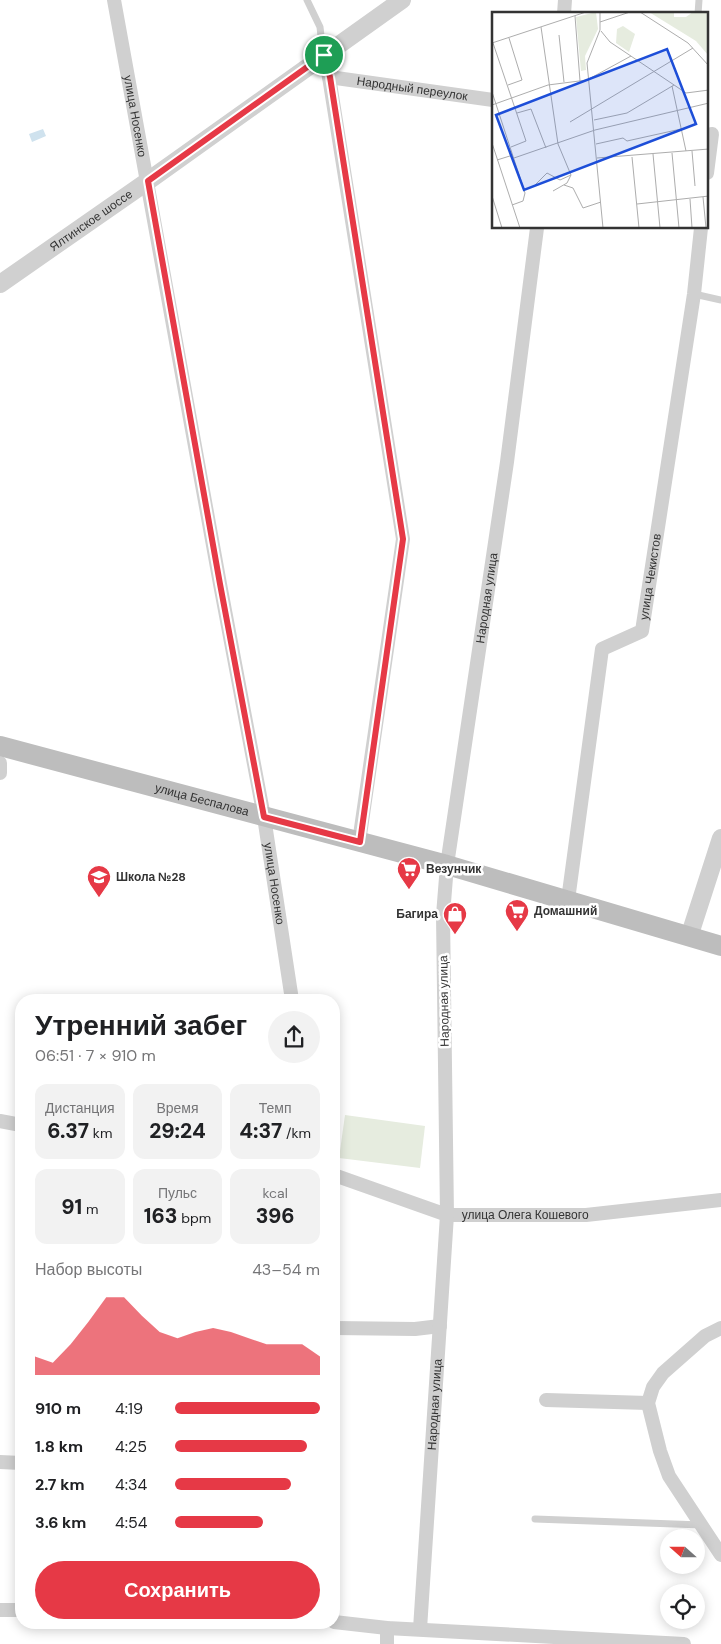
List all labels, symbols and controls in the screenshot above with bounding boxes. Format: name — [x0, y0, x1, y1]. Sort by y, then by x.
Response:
inset map — [492, 12, 708, 229]
pin — [303, 34, 345, 76]
icon: arrive — [310, 41, 338, 69]
street label: Народный переулок — [356, 73, 469, 104]
street label: улица Носенко — [120, 74, 150, 159]
street label: Ялтинское шоссе — [47, 186, 136, 255]
street label: улица Чекистов — [636, 532, 665, 621]
street label: Народная улица — [472, 551, 501, 644]
street label: улица Беспалова — [153, 780, 251, 820]
street label: улица Носенко — [260, 841, 288, 926]
supermarket icon: Везунчик — [396, 856, 422, 890]
place label: Везунчик — [426, 861, 482, 877]
school or university icon: Школа №28 — [86, 864, 112, 898]
place label: Школа №28 — [116, 869, 186, 885]
supermarket icon: Домашний — [504, 898, 530, 932]
shop icon: Багира — [442, 901, 468, 935]
place label: Домашний — [534, 903, 597, 919]
place label: Багира — [396, 906, 438, 922]
street label: Народная улица — [435, 955, 453, 1047]
text: Утренний забег — [35, 1007, 247, 1044]
button: share — [268, 1011, 320, 1063]
text: 06:51 · 7 × 910 m — [35, 1045, 156, 1066]
text: Дистанция — [45, 1099, 115, 1117]
text: Время — [156, 1099, 199, 1117]
text: Темп — [259, 1099, 292, 1117]
text: 6.37 — [47, 1117, 89, 1145]
text: 29:24 — [149, 1117, 206, 1145]
text: 4:37 — [239, 1117, 282, 1145]
text: km — [89, 1124, 112, 1142]
text: /km — [282, 1124, 311, 1142]
text: Пульс — [158, 1184, 197, 1202]
text: kcal — [263, 1184, 288, 1202]
text: 91 — [61, 1193, 82, 1221]
text: m — [82, 1200, 98, 1218]
text: 163 — [144, 1202, 178, 1230]
text: 396 — [256, 1202, 295, 1230]
street label: улица Олега Кошевого — [462, 1207, 589, 1223]
text: bpm — [178, 1209, 211, 1227]
text: Набор высоты — [35, 1259, 142, 1280]
text: 43–54 m — [252, 1259, 320, 1280]
street label: Народная улица — [424, 1358, 446, 1451]
text: 910 m — [35, 1398, 81, 1419]
text: 4:19 — [115, 1398, 143, 1419]
text: 1.8 km — [35, 1436, 83, 1457]
text: 4:25 — [115, 1436, 147, 1457]
text: 2.7 km — [35, 1474, 84, 1495]
text: 4:34 — [115, 1474, 147, 1495]
text: 3.6 km — [35, 1512, 86, 1533]
text: 4:54 — [115, 1512, 147, 1533]
north arrow — [660, 1529, 705, 1574]
map controls — [660, 1529, 705, 1629]
button: Сохранить — [35, 1561, 320, 1619]
button: locate — [660, 1584, 705, 1629]

